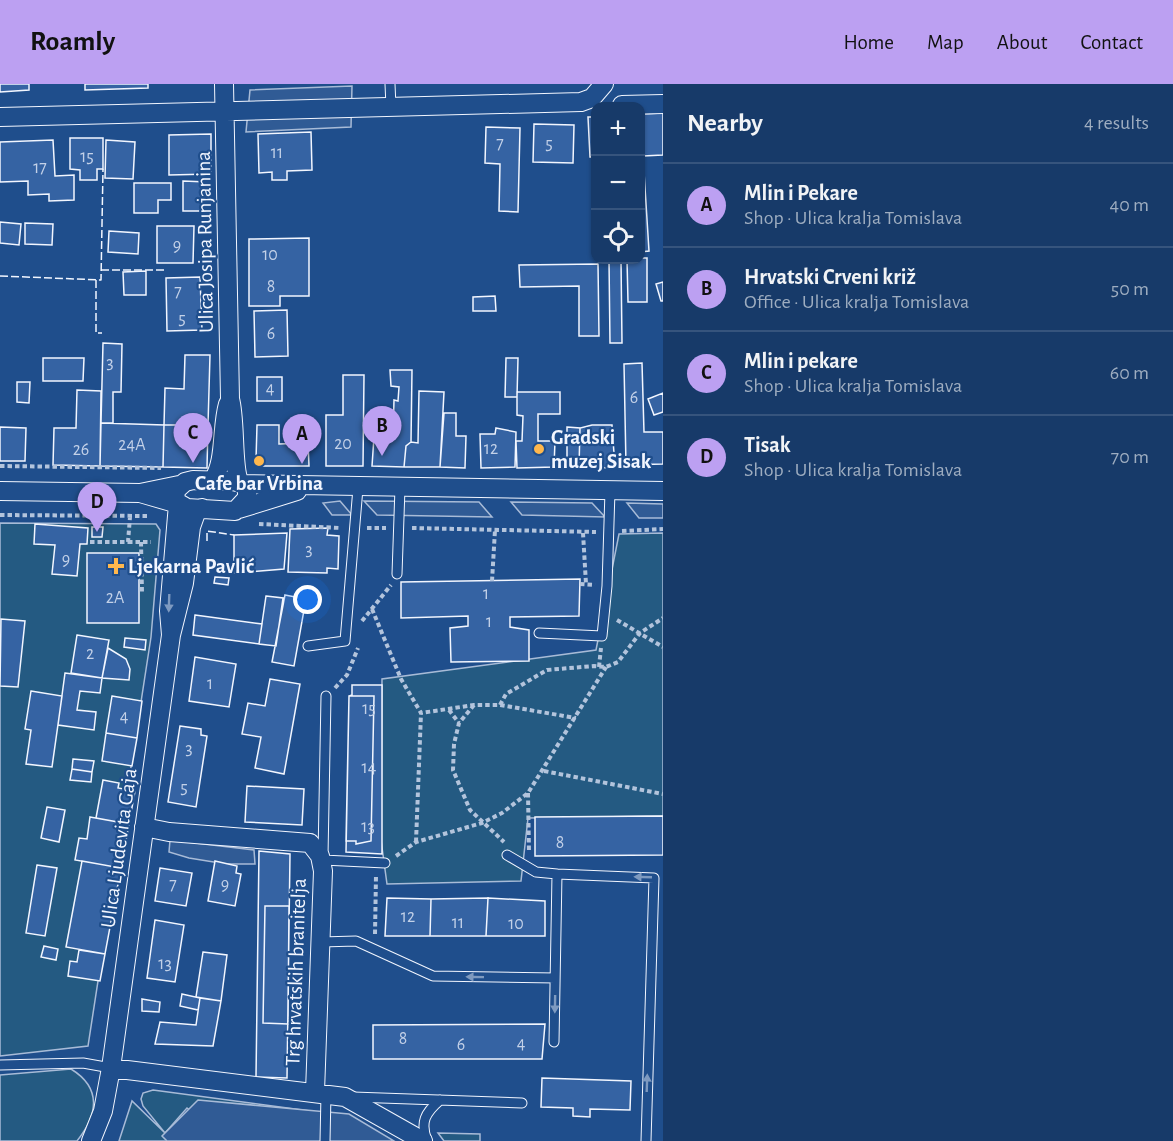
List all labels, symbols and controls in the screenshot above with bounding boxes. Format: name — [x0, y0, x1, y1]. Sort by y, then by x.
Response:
text: Roamly — [30, 28, 115, 56]
text: Home — [843, 32, 894, 53]
text: Map — [927, 32, 964, 53]
text: About — [997, 32, 1047, 53]
text: Contact — [1080, 32, 1143, 53]
map controls — [591, 102, 645, 264]
button: + — [591, 102, 645, 156]
text: Nearby — [687, 110, 763, 136]
text: 4 results — [1084, 113, 1149, 133]
house number: 7 — [496, 135, 504, 153]
house number: 5 — [545, 135, 553, 153]
house number: 11 — [271, 144, 283, 162]
house number: 15 — [80, 148, 94, 166]
street label: Ulica Josipa Runjanina — [193, 151, 217, 333]
button: − — [591, 156, 645, 210]
house number: 17 — [33, 159, 47, 177]
text: Mlin i Pekare — [744, 182, 858, 204]
text: A — [701, 195, 713, 215]
text: 40 m — [1110, 195, 1149, 215]
text: Shop · Ulica kralja Tomislava — [744, 208, 962, 228]
button: locate — [591, 210, 645, 264]
house number: 9 — [173, 237, 181, 255]
house number: 10 — [262, 246, 278, 264]
text: Hrvatski Crveni križ — [744, 266, 916, 288]
house number: 8 — [267, 278, 275, 296]
text: B — [701, 279, 712, 299]
text: 50 m — [1111, 279, 1149, 299]
house number: 7 — [174, 283, 182, 301]
text: Office · Ulica kralja Tomislava — [744, 292, 969, 312]
house number: 5 — [178, 310, 186, 328]
house number: 6 — [267, 325, 275, 343]
text: Mlin i pekare — [744, 350, 858, 372]
house number: 3 — [106, 354, 114, 372]
text: C — [701, 363, 712, 383]
text: 60 m — [1110, 363, 1149, 383]
text: Shop · Ulica kralja Tomislava — [744, 376, 962, 396]
house number: 4 — [266, 380, 275, 398]
house number: 6 — [630, 389, 638, 407]
pin: B — [362, 406, 401, 456]
pin: C — [174, 414, 212, 463]
pin: A — [282, 414, 322, 464]
place label: Gradski muzej Sisak — [551, 427, 652, 472]
text: Tisak — [744, 434, 791, 456]
house number: 20 — [334, 435, 352, 453]
house number: 24A — [118, 436, 146, 454]
house number: 12 — [484, 440, 498, 458]
house number: 26 — [73, 441, 89, 459]
marker: Gradski muzej Sisak — [532, 442, 546, 456]
text: D — [700, 447, 713, 467]
text: 70 m — [1111, 447, 1149, 467]
marker: Cafe bar Vrbina — [252, 454, 266, 468]
text: Shop · Ulica kralja Tomislava — [744, 460, 962, 480]
place label: Cafe bar Vrbina — [195, 473, 323, 494]
pin: D — [78, 482, 116, 532]
house number: 3 — [305, 541, 313, 559]
house number: 9 — [62, 551, 70, 569]
place label: Ljekarna Pavlić — [128, 556, 255, 577]
marker: Ljekarna Pavlić — [109, 559, 123, 573]
your location — [293, 585, 322, 614]
house number: 1 — [483, 585, 489, 603]
house number: 2A — [106, 589, 125, 607]
one-way arrow — [165, 594, 174, 613]
house number: 1 — [486, 613, 492, 631]
house number: 2 — [86, 645, 94, 663]
house number: 1 — [207, 675, 213, 693]
house number: 15 — [362, 700, 376, 718]
house number: 4 — [120, 708, 129, 726]
house number: 3 — [185, 740, 193, 758]
house number: 14 — [362, 759, 377, 777]
street label: Ulica Ljudevita Gaja — [97, 766, 141, 929]
house number: 5 — [180, 779, 188, 797]
house number: 13 — [361, 818, 375, 836]
house number: 8 — [556, 834, 564, 852]
one-way arrow — [633, 873, 652, 882]
house number: 7 — [169, 876, 177, 894]
house number: 9 — [221, 876, 229, 894]
street label: Trg hrvatskih branitelja — [282, 877, 310, 1066]
house number: 12 — [401, 908, 415, 926]
house number: 11 — [452, 914, 464, 932]
house number: 10 — [508, 915, 524, 933]
house number: 13 — [158, 955, 172, 973]
one-way arrow — [466, 972, 485, 982]
one-way arrow — [550, 994, 559, 1013]
house number: 8 — [399, 1030, 407, 1048]
house number: 4 — [517, 1035, 526, 1053]
house number: 6 — [457, 1036, 465, 1054]
one-way arrow — [643, 1073, 652, 1092]

